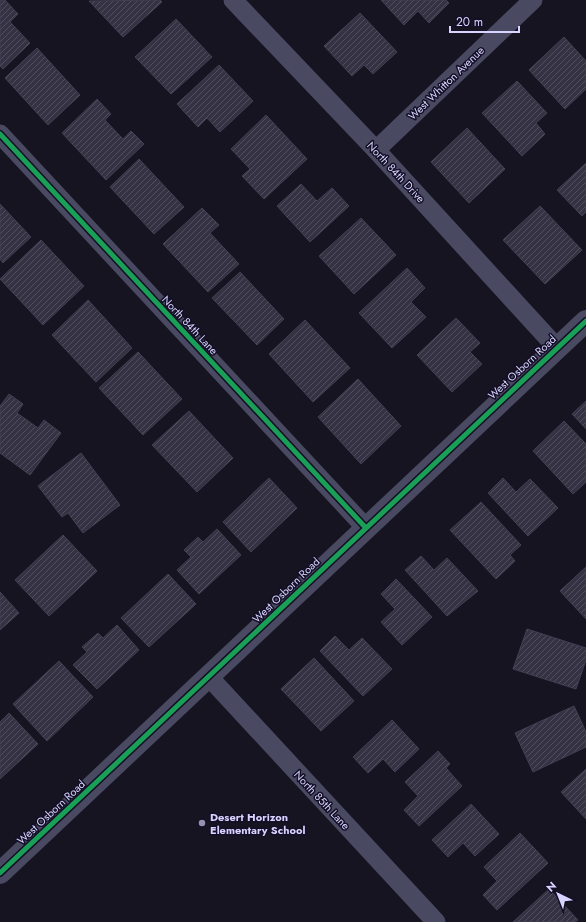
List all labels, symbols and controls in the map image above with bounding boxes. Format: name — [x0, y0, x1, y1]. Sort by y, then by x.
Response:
scale bar — [450, 8, 519, 34]
text: 20 m — [456, 13, 483, 31]
street label: West Whitton Avenue — [404, 42, 488, 124]
street label: North 84th Drive — [363, 138, 429, 206]
street label: North 84th Lane — [158, 292, 222, 358]
street label: West Osborn Road — [484, 331, 560, 403]
street label: West Osborn Road — [249, 554, 323, 626]
street label: North 85th Lane — [290, 767, 354, 833]
street label: West Osborn Road — [13, 776, 89, 848]
place label: Desert Horizon Elementary School — [210, 809, 305, 838]
marker: Desert Horizon Elementary School — [197, 818, 207, 828]
north arrow — [538, 874, 578, 914]
text: N — [543, 878, 560, 896]

